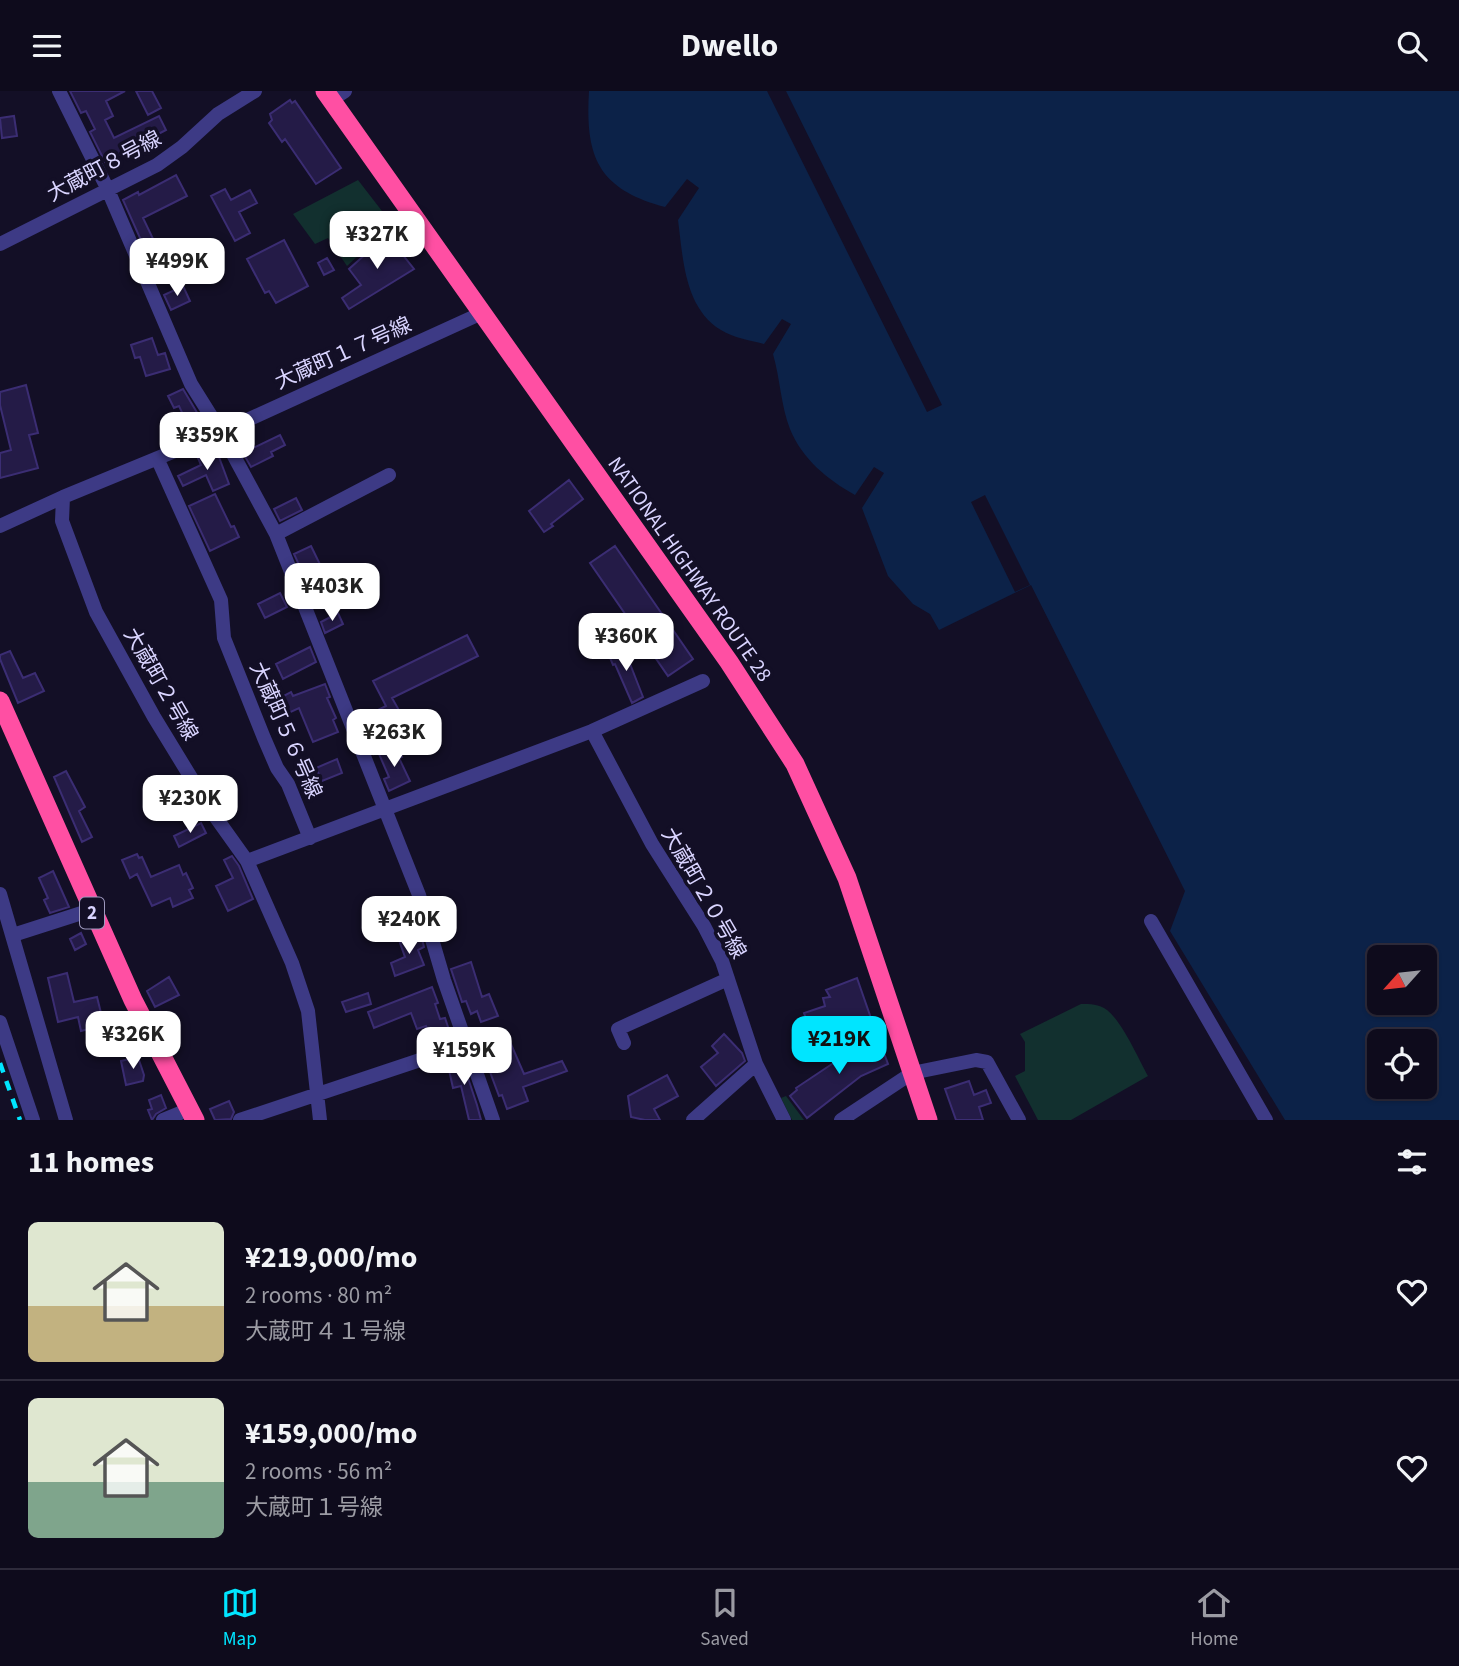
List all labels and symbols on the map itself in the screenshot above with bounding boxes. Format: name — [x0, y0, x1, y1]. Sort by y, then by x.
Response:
street label: 大蔵町８号線 — [41, 123, 167, 209]
pin: ¥327K — [328, 211, 426, 271]
pin: ¥499K — [128, 239, 226, 298]
street label: 大蔵町１７号線 — [270, 309, 416, 397]
pin: ¥359K — [158, 413, 256, 472]
street label: NATIONAL HIGHWAY ROUTE 28 — [601, 450, 779, 688]
pin: ¥403K — [283, 563, 381, 623]
pin: ¥360K — [577, 613, 675, 673]
street label: 大蔵町２号線 — [117, 622, 205, 746]
street label: 大蔵町５６号線 — [242, 657, 330, 803]
pin: ¥263K — [345, 709, 443, 769]
pin: ¥230K — [141, 775, 239, 835]
street label: 大蔵町２０号線 — [654, 822, 754, 964]
road number: 2 — [80, 897, 104, 929]
pin: ¥240K — [360, 897, 458, 956]
north arrow — [1367, 945, 1437, 1015]
pin: ¥326K — [84, 1011, 182, 1071]
pin: ¥219K — [790, 1017, 888, 1076]
pin: ¥159K — [415, 1027, 513, 1087]

